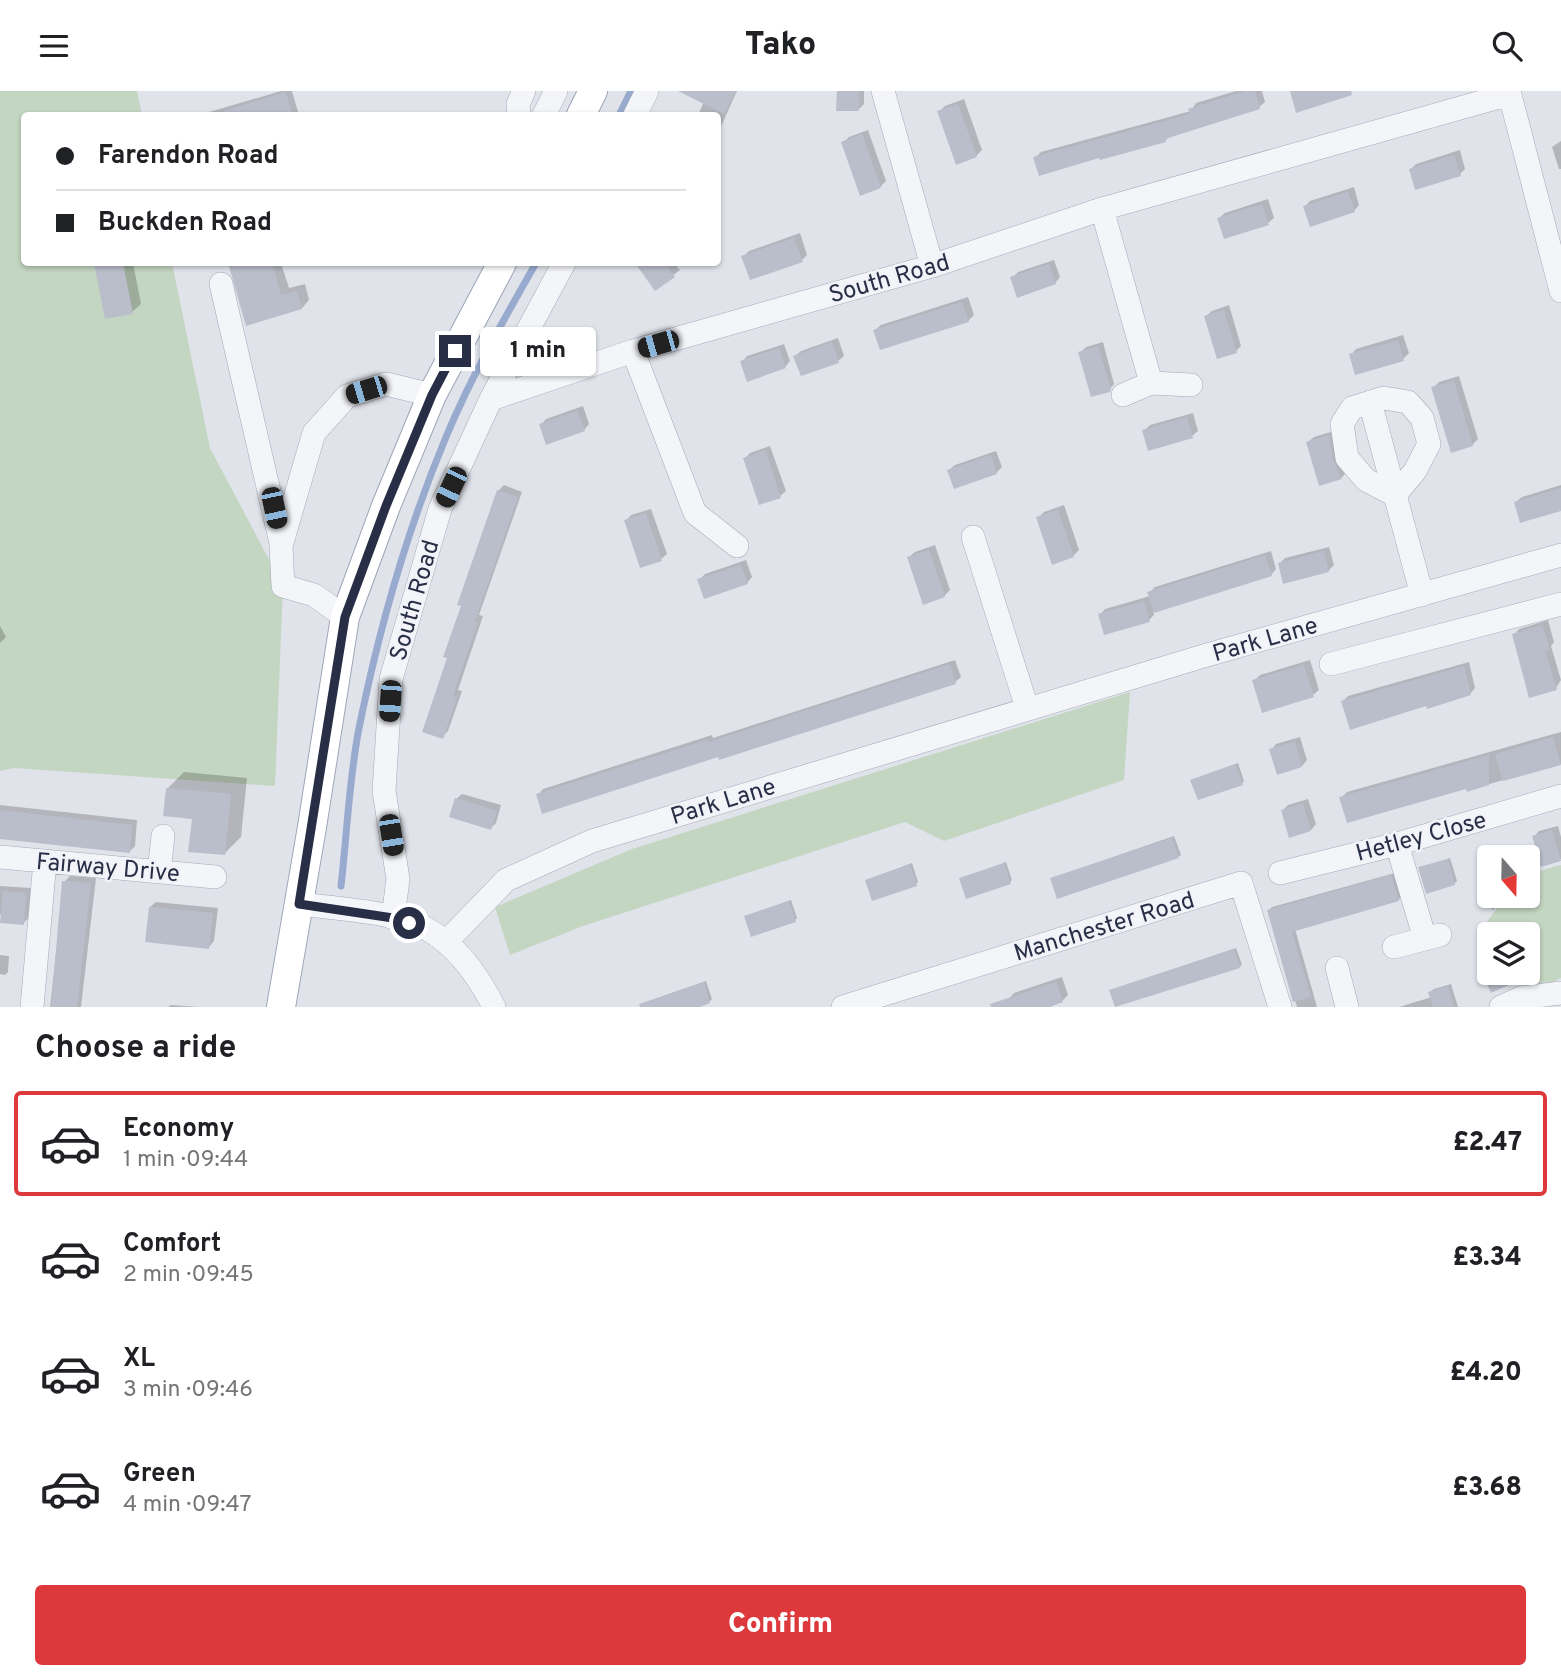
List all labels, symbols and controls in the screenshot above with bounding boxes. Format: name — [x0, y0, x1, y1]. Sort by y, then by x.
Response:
text: Tako — [745, 26, 816, 66]
icon: menu — [35, 27, 73, 65]
icon: search — [1488, 27, 1526, 65]
text: Farendon Road — [98, 140, 279, 173]
text: Buckden Road — [98, 207, 272, 240]
street label: South Road — [826, 248, 953, 311]
callout: 1 min — [480, 327, 595, 375]
car — [635, 328, 682, 360]
route end — [439, 335, 471, 367]
text: 1 min — [510, 337, 566, 366]
car — [343, 374, 390, 406]
car — [433, 464, 470, 510]
car — [260, 485, 289, 531]
street label: South Road — [384, 537, 447, 664]
street label: Park Lane — [1209, 612, 1322, 670]
car — [379, 679, 402, 723]
street label: Park Lane — [667, 773, 780, 833]
street label: Hetley Close — [1353, 806, 1490, 870]
car — [378, 813, 405, 857]
north arrow — [1477, 845, 1540, 908]
map controls — [1477, 845, 1540, 985]
street label: Fairway Drive — [35, 848, 181, 890]
street label: Manchester Road — [1011, 886, 1199, 970]
route start — [393, 907, 425, 939]
button: layers — [1477, 922, 1540, 985]
text: Choose a ride — [35, 1029, 236, 1069]
icon: car — [39, 1112, 102, 1175]
text: Economy — [123, 1113, 234, 1146]
text: £2.47 — [1453, 1127, 1522, 1160]
text: 1 min · 09:44 — [123, 1146, 248, 1175]
icon: car — [39, 1227, 102, 1290]
text: Comfort — [123, 1228, 221, 1261]
text: £3.34 — [1452, 1242, 1522, 1275]
text: 2 min · 09:45 — [123, 1261, 254, 1290]
icon: car — [39, 1342, 102, 1405]
text: XL — [123, 1343, 155, 1376]
text: £4.20 — [1450, 1357, 1522, 1390]
text: 3 min · 09:46 — [123, 1376, 253, 1405]
icon: car — [39, 1457, 102, 1520]
text: Green — [123, 1458, 196, 1491]
text: £3.68 — [1452, 1472, 1522, 1505]
text: 4 min · 09:47 — [123, 1491, 252, 1520]
button: Confirm — [35, 1585, 1526, 1665]

